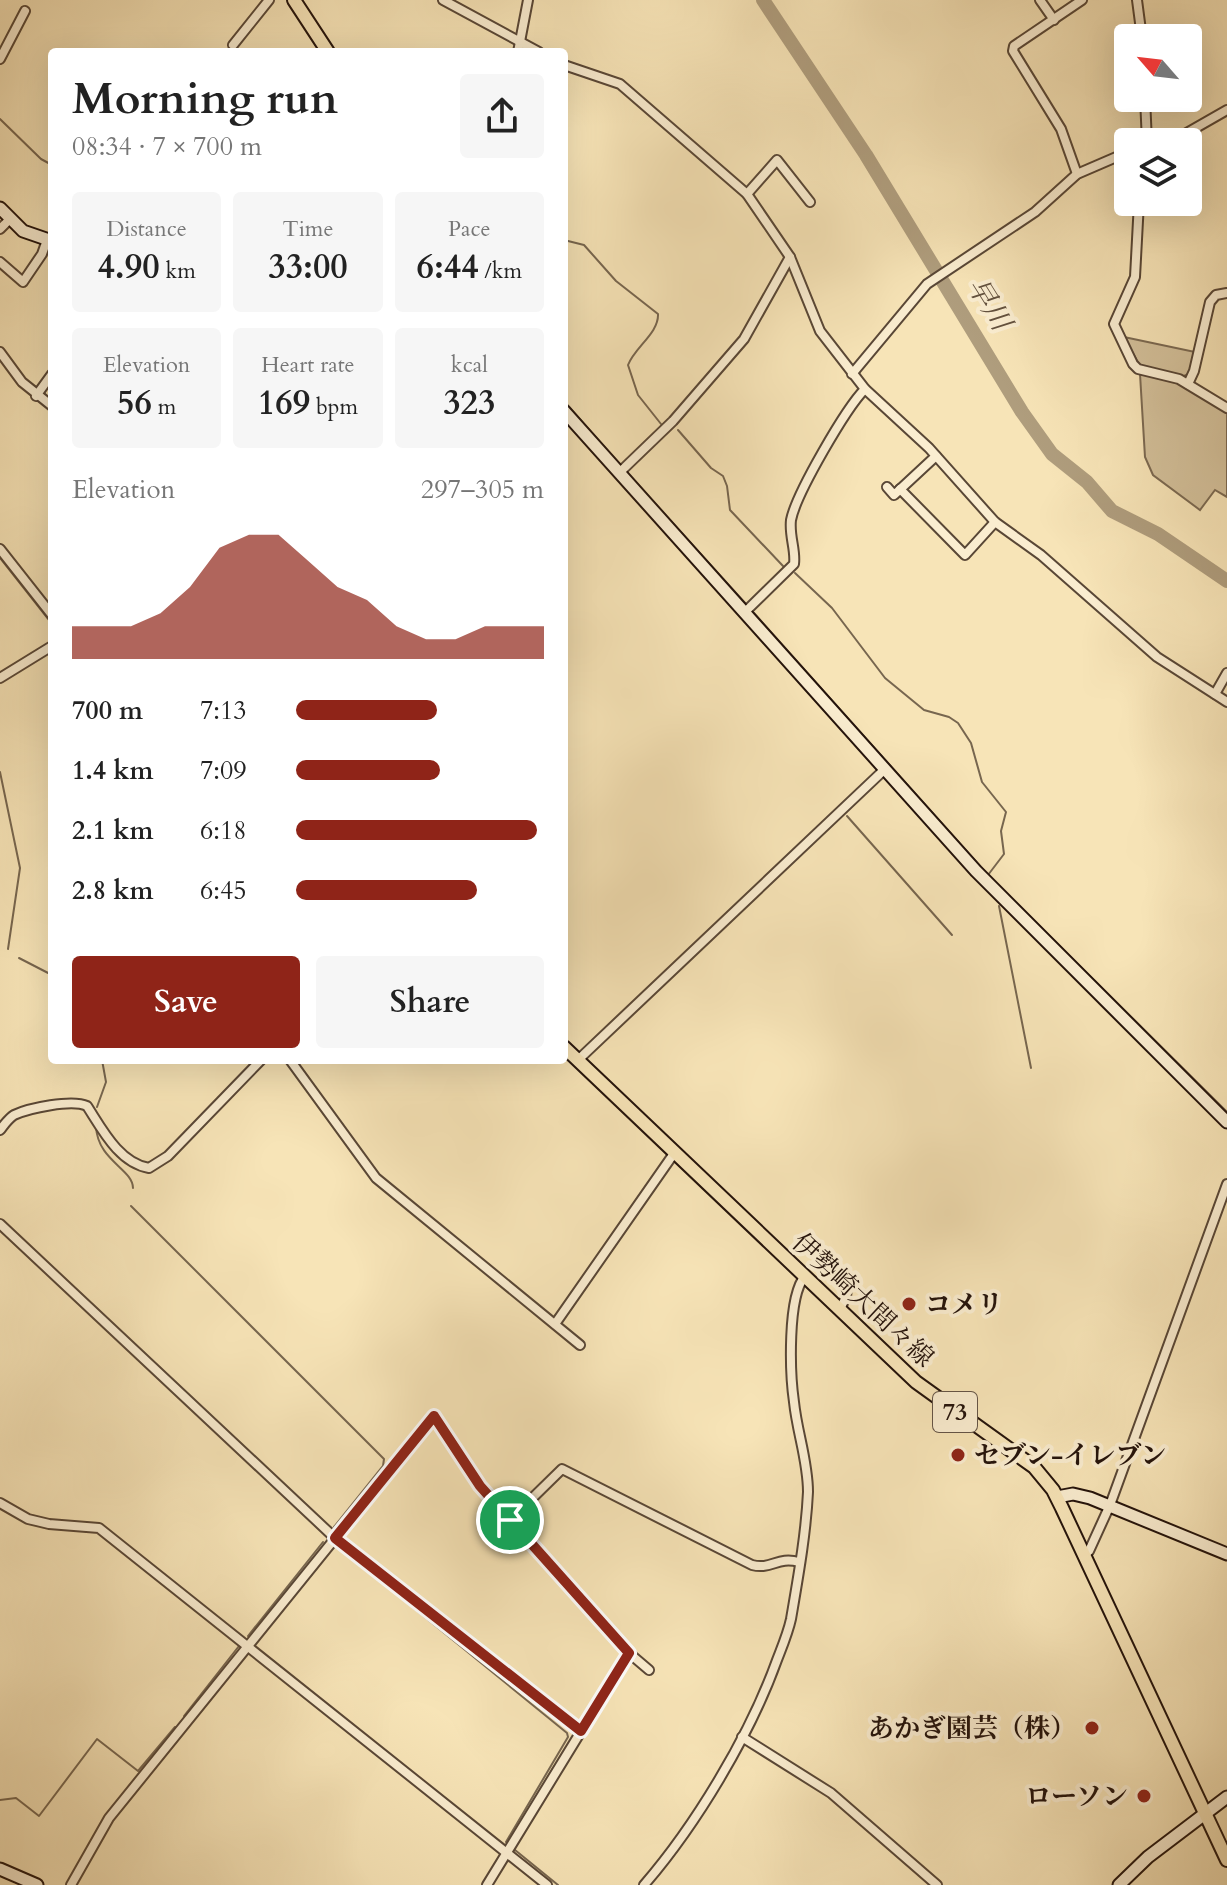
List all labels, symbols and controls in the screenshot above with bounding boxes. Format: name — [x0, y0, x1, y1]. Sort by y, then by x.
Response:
north arrow — [1114, 24, 1202, 112]
map controls — [1114, 24, 1202, 216]
text: Morning run — [72, 69, 338, 129]
button: share — [460, 74, 544, 158]
button: layers — [1114, 128, 1202, 216]
text: 08:34 · 7 × 700 m — [72, 129, 262, 164]
text: Distance — [106, 214, 187, 244]
text: Time — [283, 214, 333, 244]
text: Pace — [448, 214, 491, 244]
text: 4.90 — [97, 244, 160, 290]
text: 33:00 — [268, 244, 348, 290]
text: 6:44 — [417, 244, 479, 290]
text: km — [160, 256, 196, 286]
text: /km — [479, 256, 522, 286]
water label: 早川 — [958, 270, 1022, 340]
text: Elevation — [103, 350, 190, 380]
text: Heart rate — [261, 350, 355, 380]
text: kcal — [451, 350, 488, 380]
text: 56 — [117, 380, 152, 426]
text: 169 — [258, 380, 310, 426]
text: 323 — [443, 380, 495, 426]
text: m — [152, 392, 176, 422]
text: bpm — [310, 392, 358, 422]
text: Elevation — [72, 472, 175, 507]
text: 297–305 m — [421, 472, 544, 507]
text: 700 m — [72, 693, 143, 728]
text: 7:13 — [200, 693, 247, 728]
text: 1.4 km — [72, 753, 153, 788]
text: 7:09 — [200, 753, 247, 788]
text: 2.1 km — [72, 813, 153, 848]
text: 6:18 — [200, 813, 247, 848]
text: 2.8 km — [72, 873, 153, 908]
text: 6:45 — [200, 873, 247, 908]
button: Save — [72, 956, 300, 1048]
button: Share — [316, 956, 544, 1048]
street label: 伊勢崎大間々線 — [785, 1225, 941, 1375]
place label: コメリ — [925, 1287, 1003, 1322]
marker: コメリ — [900, 1295, 918, 1313]
road number: 73 — [933, 1392, 977, 1432]
place label: セブン-イレブン — [974, 1438, 1166, 1473]
marker: セブン-イレブン — [949, 1446, 967, 1464]
pin — [476, 1486, 544, 1554]
icon: arrive — [488, 1498, 532, 1542]
place label: あかぎ園芸（株） — [868, 1711, 1076, 1746]
marker: あかぎ園芸（株） — [1083, 1719, 1101, 1737]
place label: ローソン — [1025, 1779, 1128, 1814]
marker: ローソン — [1135, 1787, 1153, 1805]

